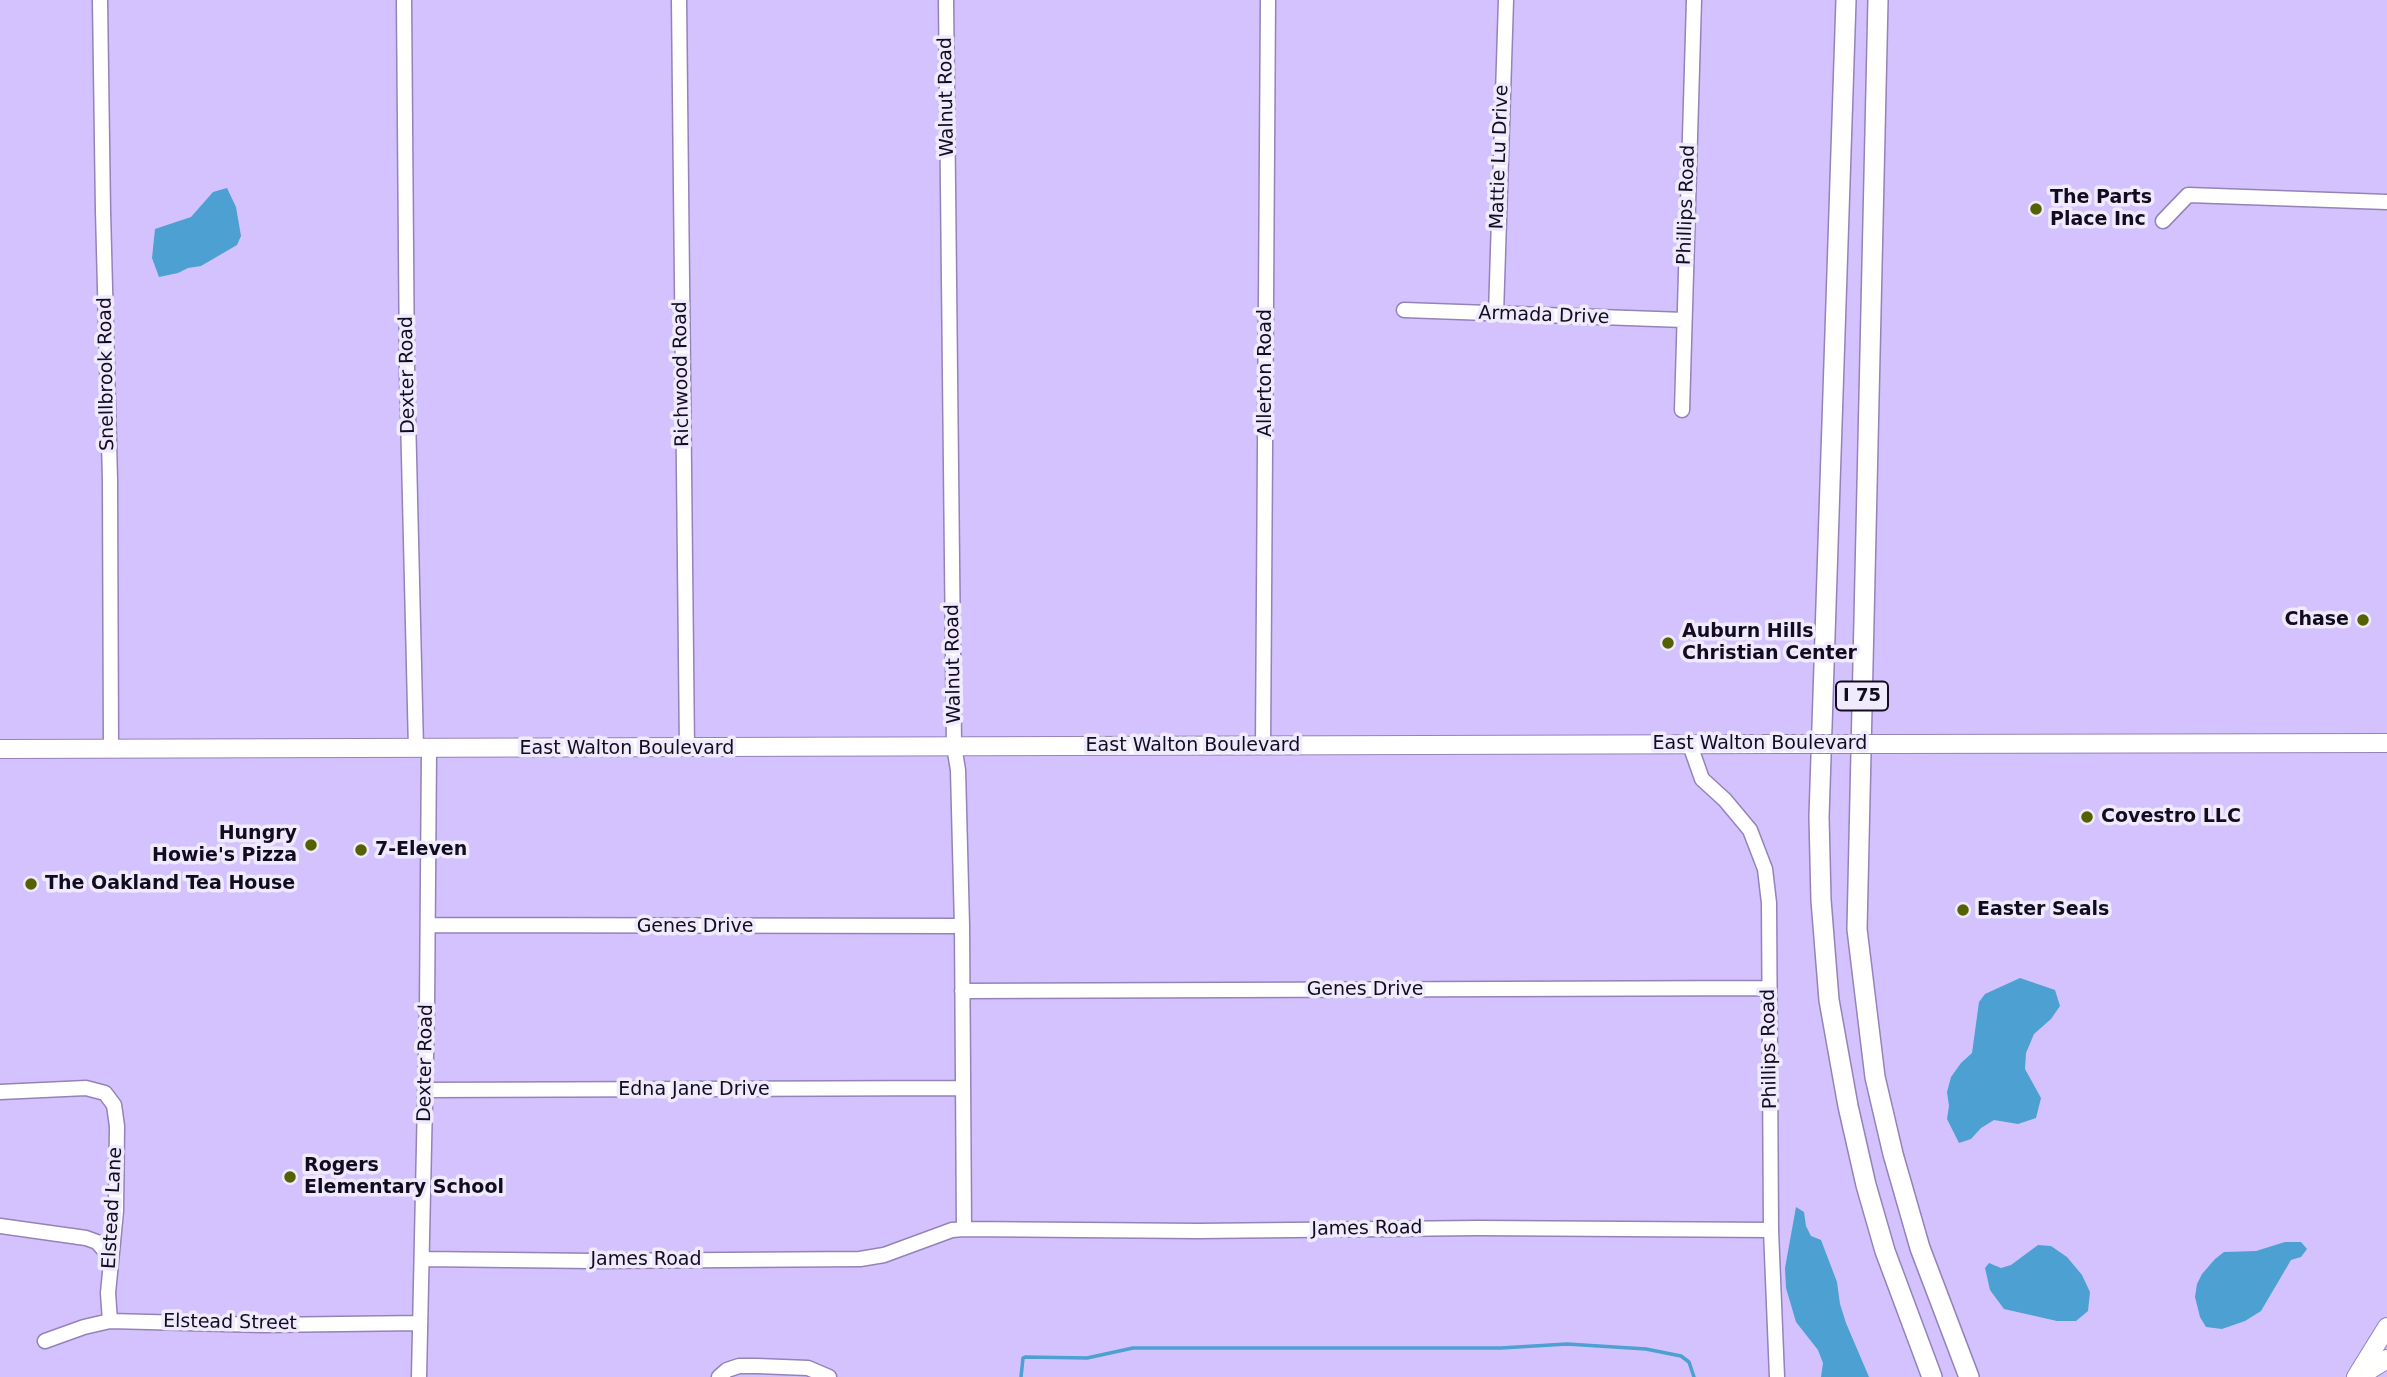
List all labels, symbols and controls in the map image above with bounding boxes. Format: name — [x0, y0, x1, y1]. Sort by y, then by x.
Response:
street label: Walnut Road — [935, 37, 959, 157]
street label: Mattie Lu Drive — [1486, 84, 1514, 230]
street label: Phillips Road — [1674, 144, 1700, 266]
place label: The Parts Place Inc — [2050, 187, 2152, 231]
marker: The Parts Place Inc — [2028, 201, 2044, 217]
street label: Snellbrook Road — [94, 297, 120, 451]
street label: Richwood Road — [669, 301, 695, 447]
street label: Armada Drive — [1478, 302, 1610, 330]
street label: Allerton Road — [1255, 309, 1277, 437]
street label: Dexter Road — [396, 316, 420, 434]
street label: Walnut Road — [942, 604, 966, 724]
place label: Chase — [2285, 609, 2349, 631]
marker: Chase — [2355, 612, 2371, 628]
place label: Auburn Hills Christian Center — [1682, 621, 1857, 665]
marker: Auburn Hills Christian Center — [1660, 635, 1676, 651]
road number: I 75 — [1836, 682, 1888, 710]
street label: East Walton Boulevard — [1653, 733, 1867, 755]
street label: East Walton Boulevard — [1086, 735, 1300, 757]
street label: East Walton Boulevard — [520, 738, 734, 760]
place label: Covestro LLC — [2101, 806, 2241, 828]
marker: Covestro LLC — [2079, 809, 2095, 825]
place label: Hungry Howie's Pizza — [152, 823, 297, 867]
marker: Hungry Howie's Pizza — [303, 837, 319, 853]
place label: 7-Eleven — [375, 839, 467, 861]
marker: 7-Eleven — [353, 842, 369, 858]
place label: The Oakland Tea House — [45, 873, 295, 895]
marker: The Oakland Tea House — [23, 876, 39, 892]
place label: Easter Seals — [1977, 899, 2109, 921]
marker: Easter Seals — [1955, 902, 1971, 918]
street label: Genes Drive — [637, 916, 753, 938]
street label: Genes Drive — [1307, 979, 1423, 1001]
street label: Phillips Road — [1758, 989, 1782, 1109]
street label: Dexter Road — [414, 1004, 438, 1122]
street label: Edna Jane Drive — [618, 1079, 770, 1101]
street label: Elstead Lane — [98, 1146, 128, 1270]
place label: Rogers Elementary School — [304, 1155, 504, 1199]
marker: Rogers Elementary School — [282, 1169, 298, 1185]
street label: James Road — [1311, 1217, 1423, 1241]
street label: James Road — [590, 1249, 702, 1271]
street label: Elstead Street — [163, 1310, 297, 1336]

